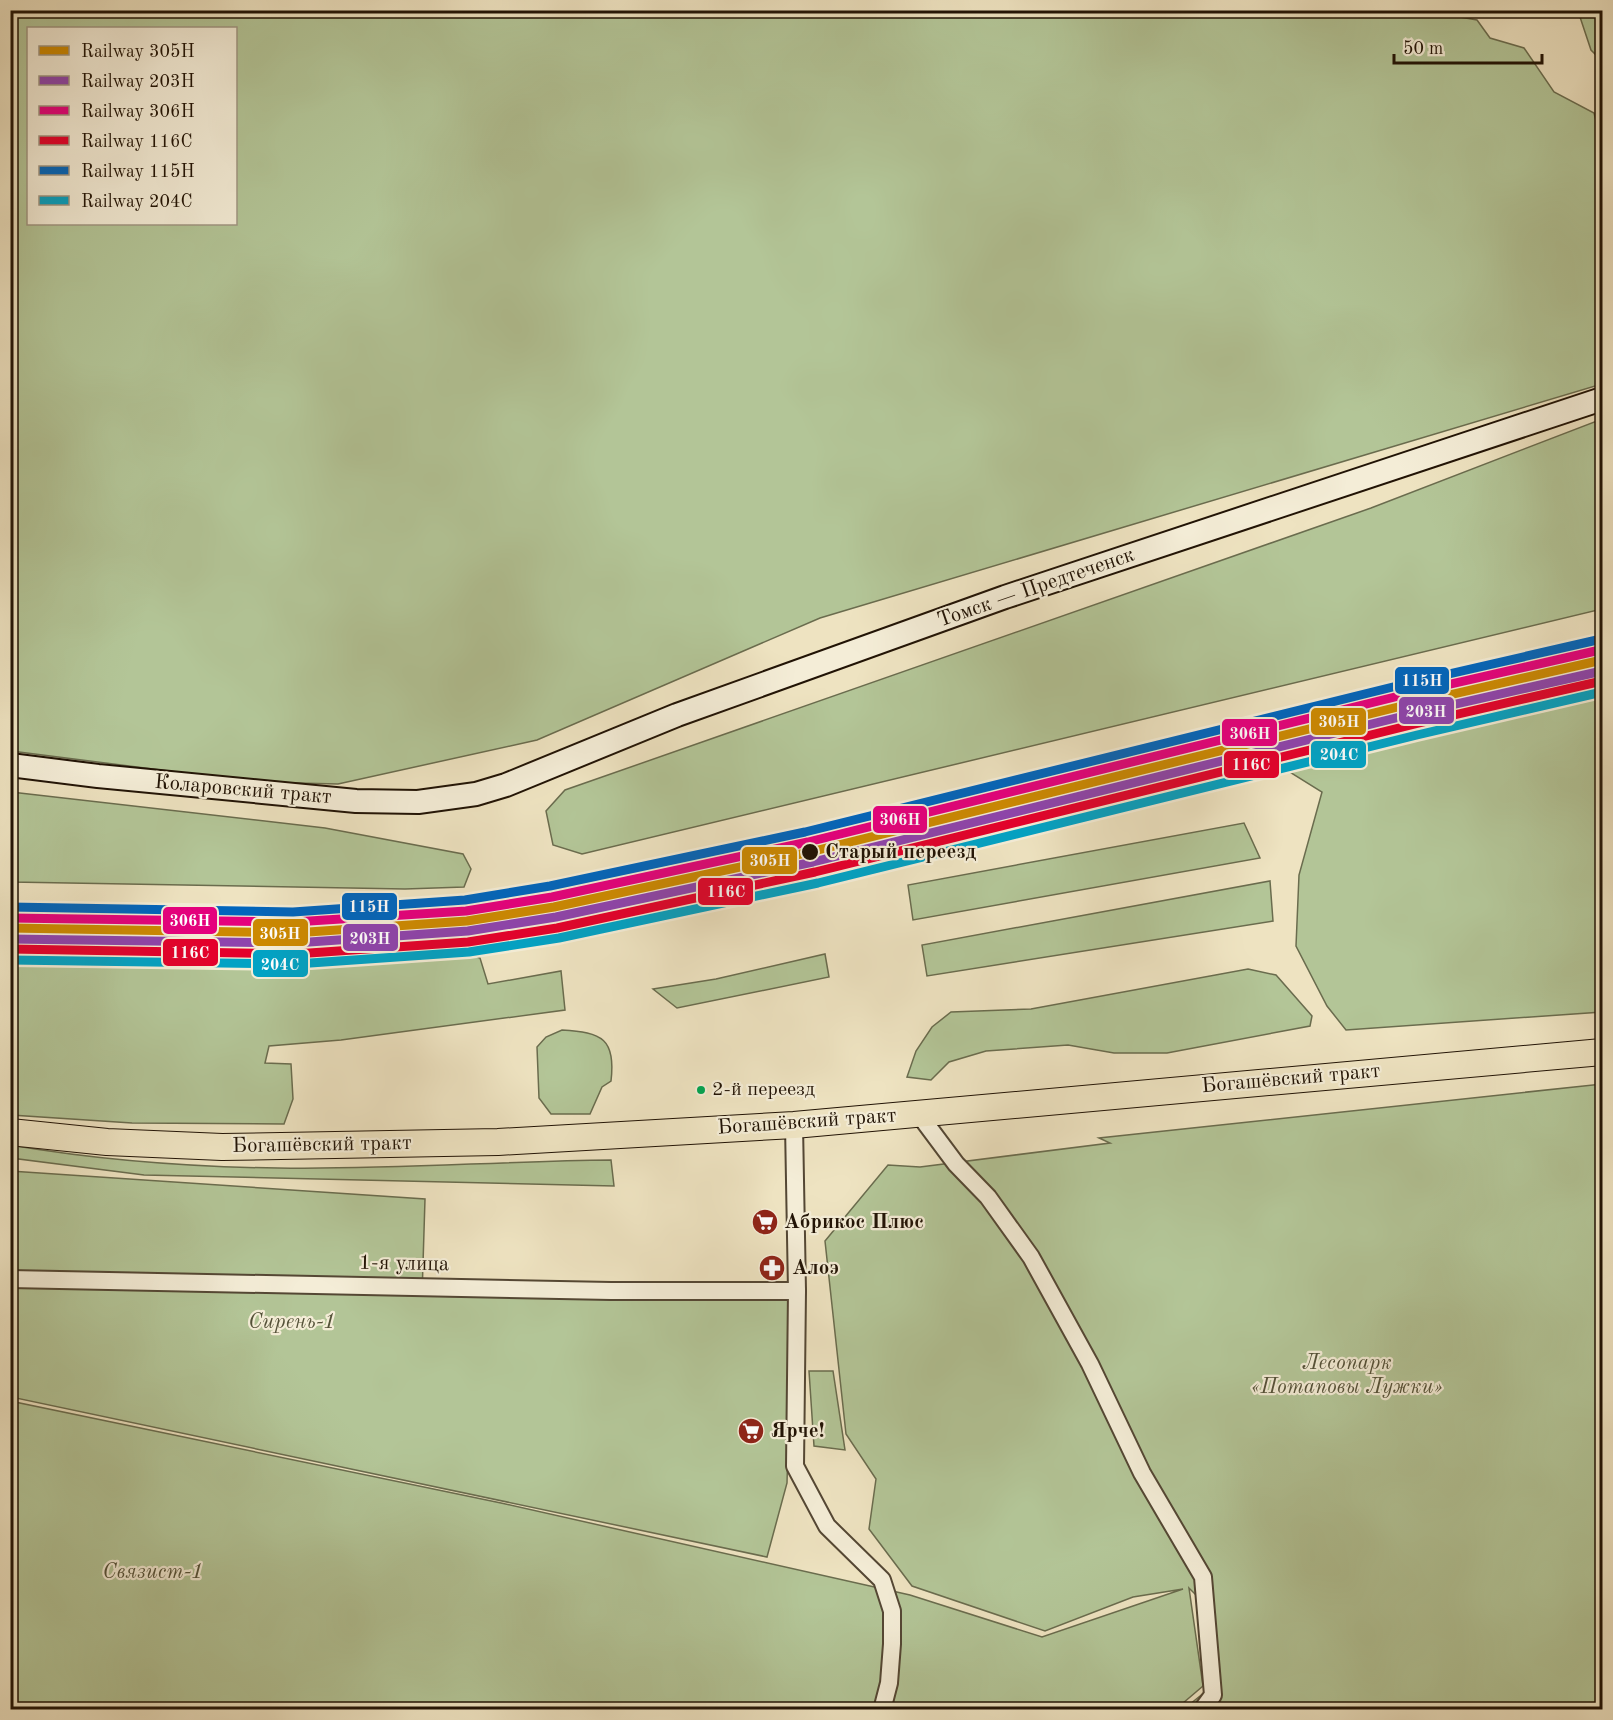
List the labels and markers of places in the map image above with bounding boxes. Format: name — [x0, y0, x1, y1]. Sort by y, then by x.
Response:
marker: Старый переезд — [800, 842, 820, 862]
place label: Старый переезд — [825, 842, 977, 863]
place label: 2-й переезд — [712, 1080, 815, 1100]
marker: 2-й переезд — [695, 1084, 707, 1096]
supermarket icon: Абрикос Плюс — [750, 1207, 780, 1237]
place label: Абрикос Плюс — [784, 1212, 924, 1233]
pharmacy icon: Алоэ — [757, 1253, 787, 1283]
place label: Алоэ — [792, 1258, 839, 1279]
supermarket icon: Ярче! — [736, 1416, 766, 1446]
place label: Ярче! — [771, 1421, 825, 1442]

